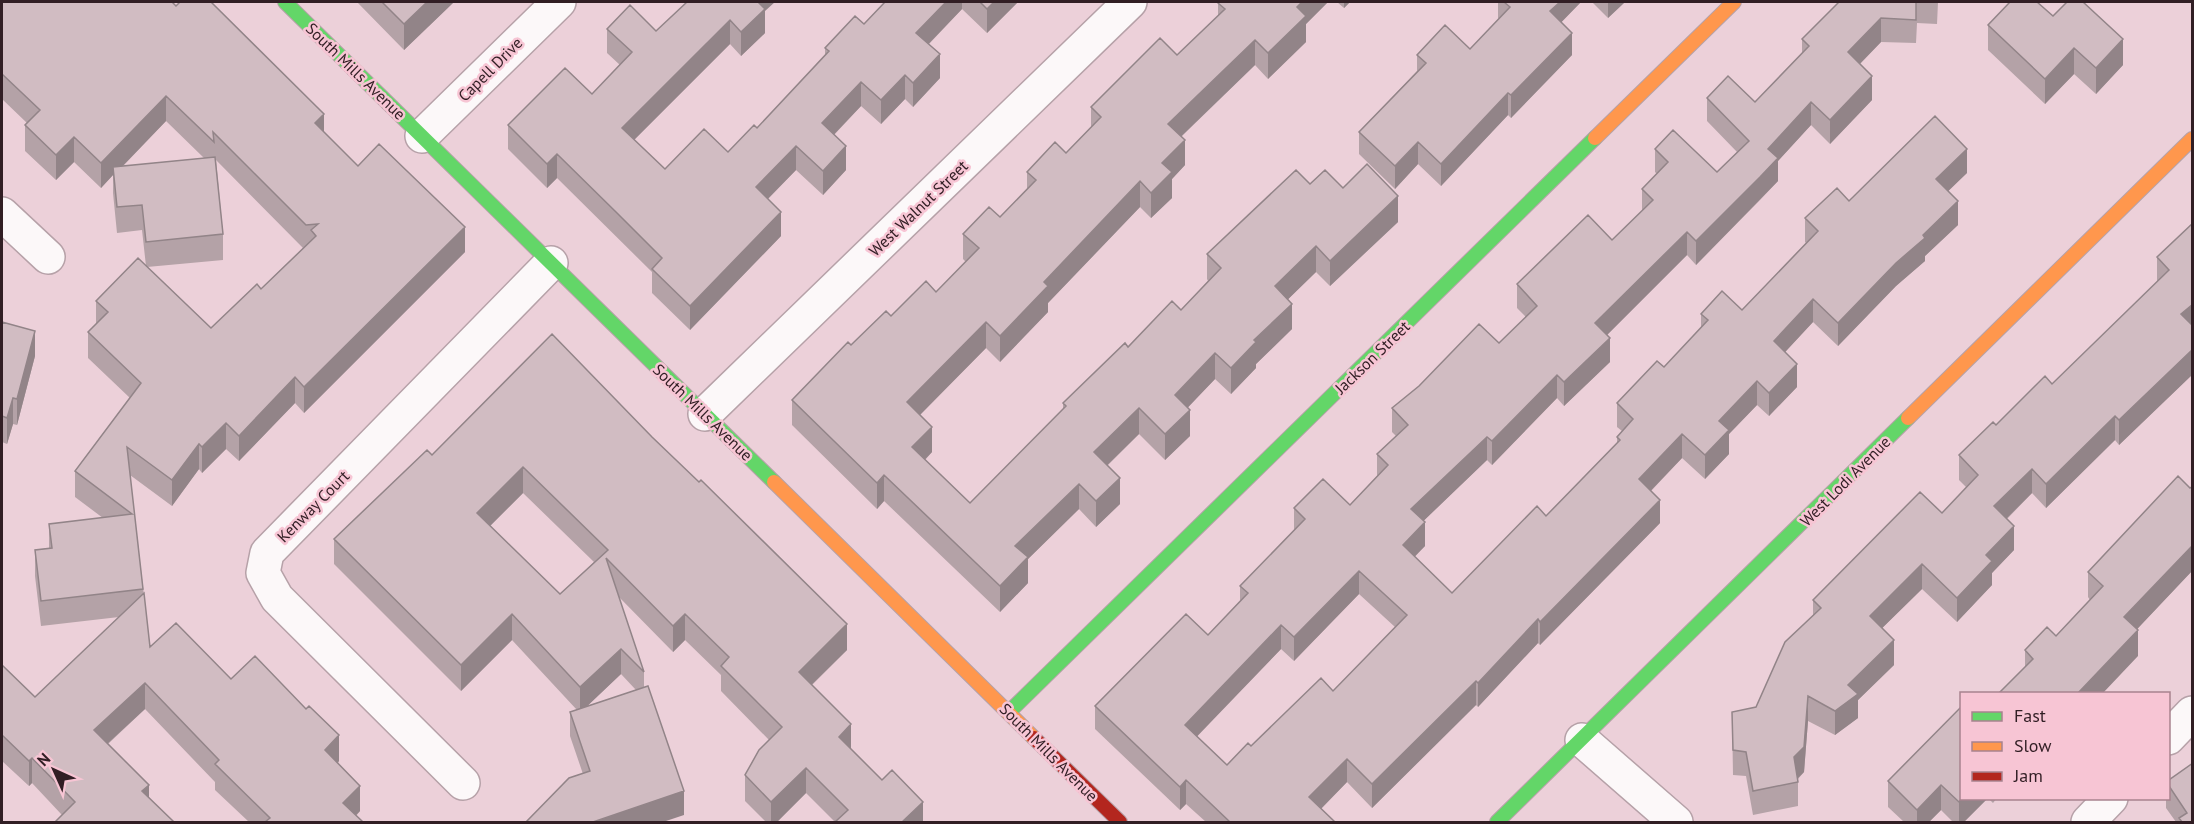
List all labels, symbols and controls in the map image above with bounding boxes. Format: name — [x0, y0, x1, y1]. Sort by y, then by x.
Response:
street label: South Mills Avenue — [302, 18, 410, 124]
street label: Capell Drive — [454, 33, 526, 105]
street label: West Walnut Street — [864, 155, 972, 260]
street label: Jackson Street — [1330, 316, 1414, 398]
street label: South Mills Avenue — [649, 359, 757, 465]
street label: West Lodi Avenue — [1796, 432, 1894, 530]
street label: Kenway Court — [273, 465, 354, 546]
legend — [1960, 692, 2170, 800]
street label: South Mills Avenue — [996, 699, 1102, 805]
text: Fast — [2014, 704, 2046, 727]
text: Slow — [2014, 734, 2052, 757]
north arrow — [24, 740, 84, 800]
text: N — [33, 749, 54, 770]
text: Jam — [2013, 764, 2043, 787]

